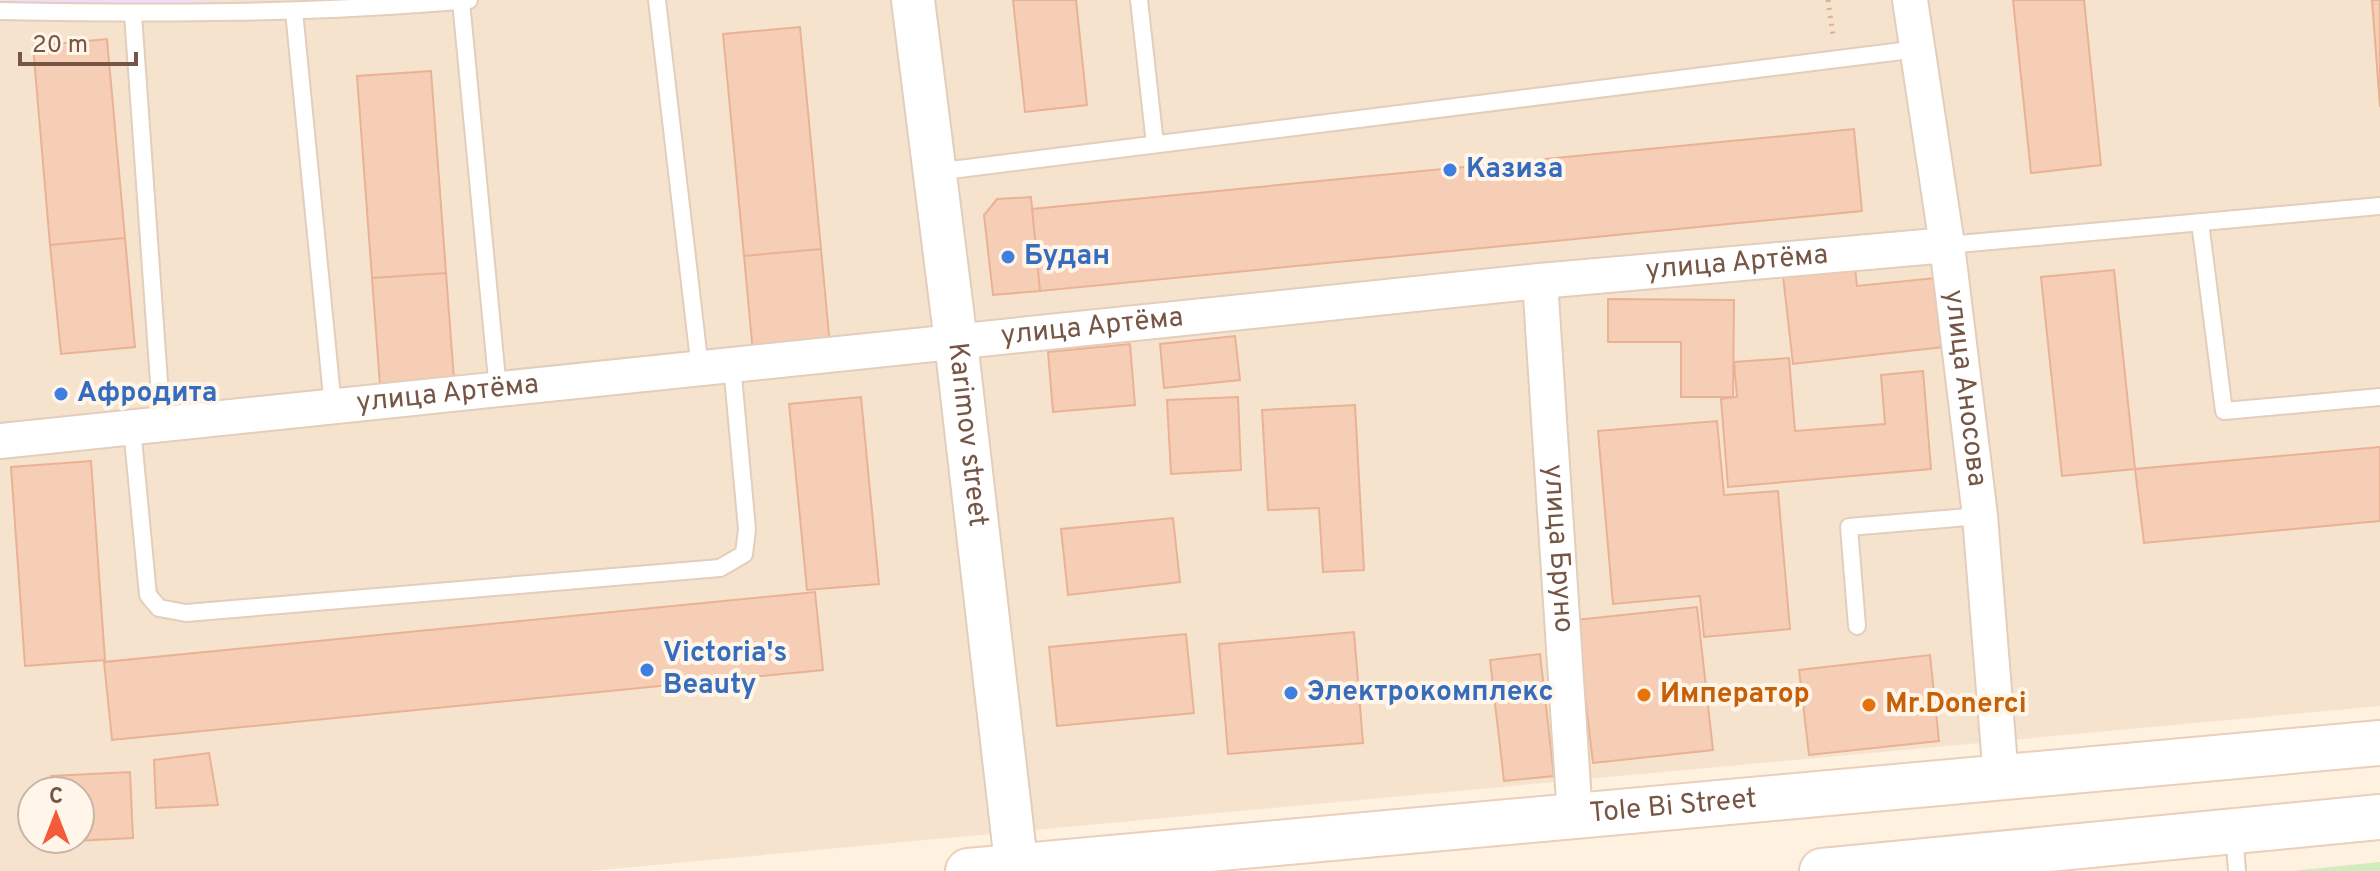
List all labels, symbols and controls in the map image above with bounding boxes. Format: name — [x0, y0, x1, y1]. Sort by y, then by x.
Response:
scale bar — [20, 16, 136, 66]
text: 20 m — [32, 31, 88, 61]
place label: Казиза — [1466, 152, 1563, 188]
marker: Казиза — [1441, 161, 1459, 179]
street label: улица Артёма — [1644, 238, 1830, 290]
place label: Будан — [1024, 239, 1110, 275]
marker: Будан — [999, 248, 1017, 266]
street label: улица Аносова — [1935, 288, 1994, 489]
street label: улица Артёма — [999, 300, 1185, 355]
street label: Karimov street — [938, 341, 995, 529]
street label: улица Артёма — [355, 367, 541, 422]
place label: Афродита — [77, 376, 217, 412]
marker: Афродита — [52, 385, 70, 403]
street label: улица Бруно — [1534, 463, 1581, 634]
place label: Victoria's Beauty — [663, 636, 787, 704]
marker: Victoria's Beauty — [638, 661, 656, 679]
place label: Электрокомплекс — [1307, 675, 1554, 711]
place label: Император — [1660, 677, 1810, 713]
marker: Электрокомплекс — [1282, 684, 1300, 702]
marker: Император — [1635, 686, 1653, 704]
place label: Mr.Donerci — [1885, 687, 2027, 723]
marker: Mr.Donerci — [1860, 696, 1878, 714]
north arrow — [16, 775, 96, 855]
street label: Tole Bi Street — [1588, 782, 1758, 833]
text: С — [49, 784, 63, 811]

